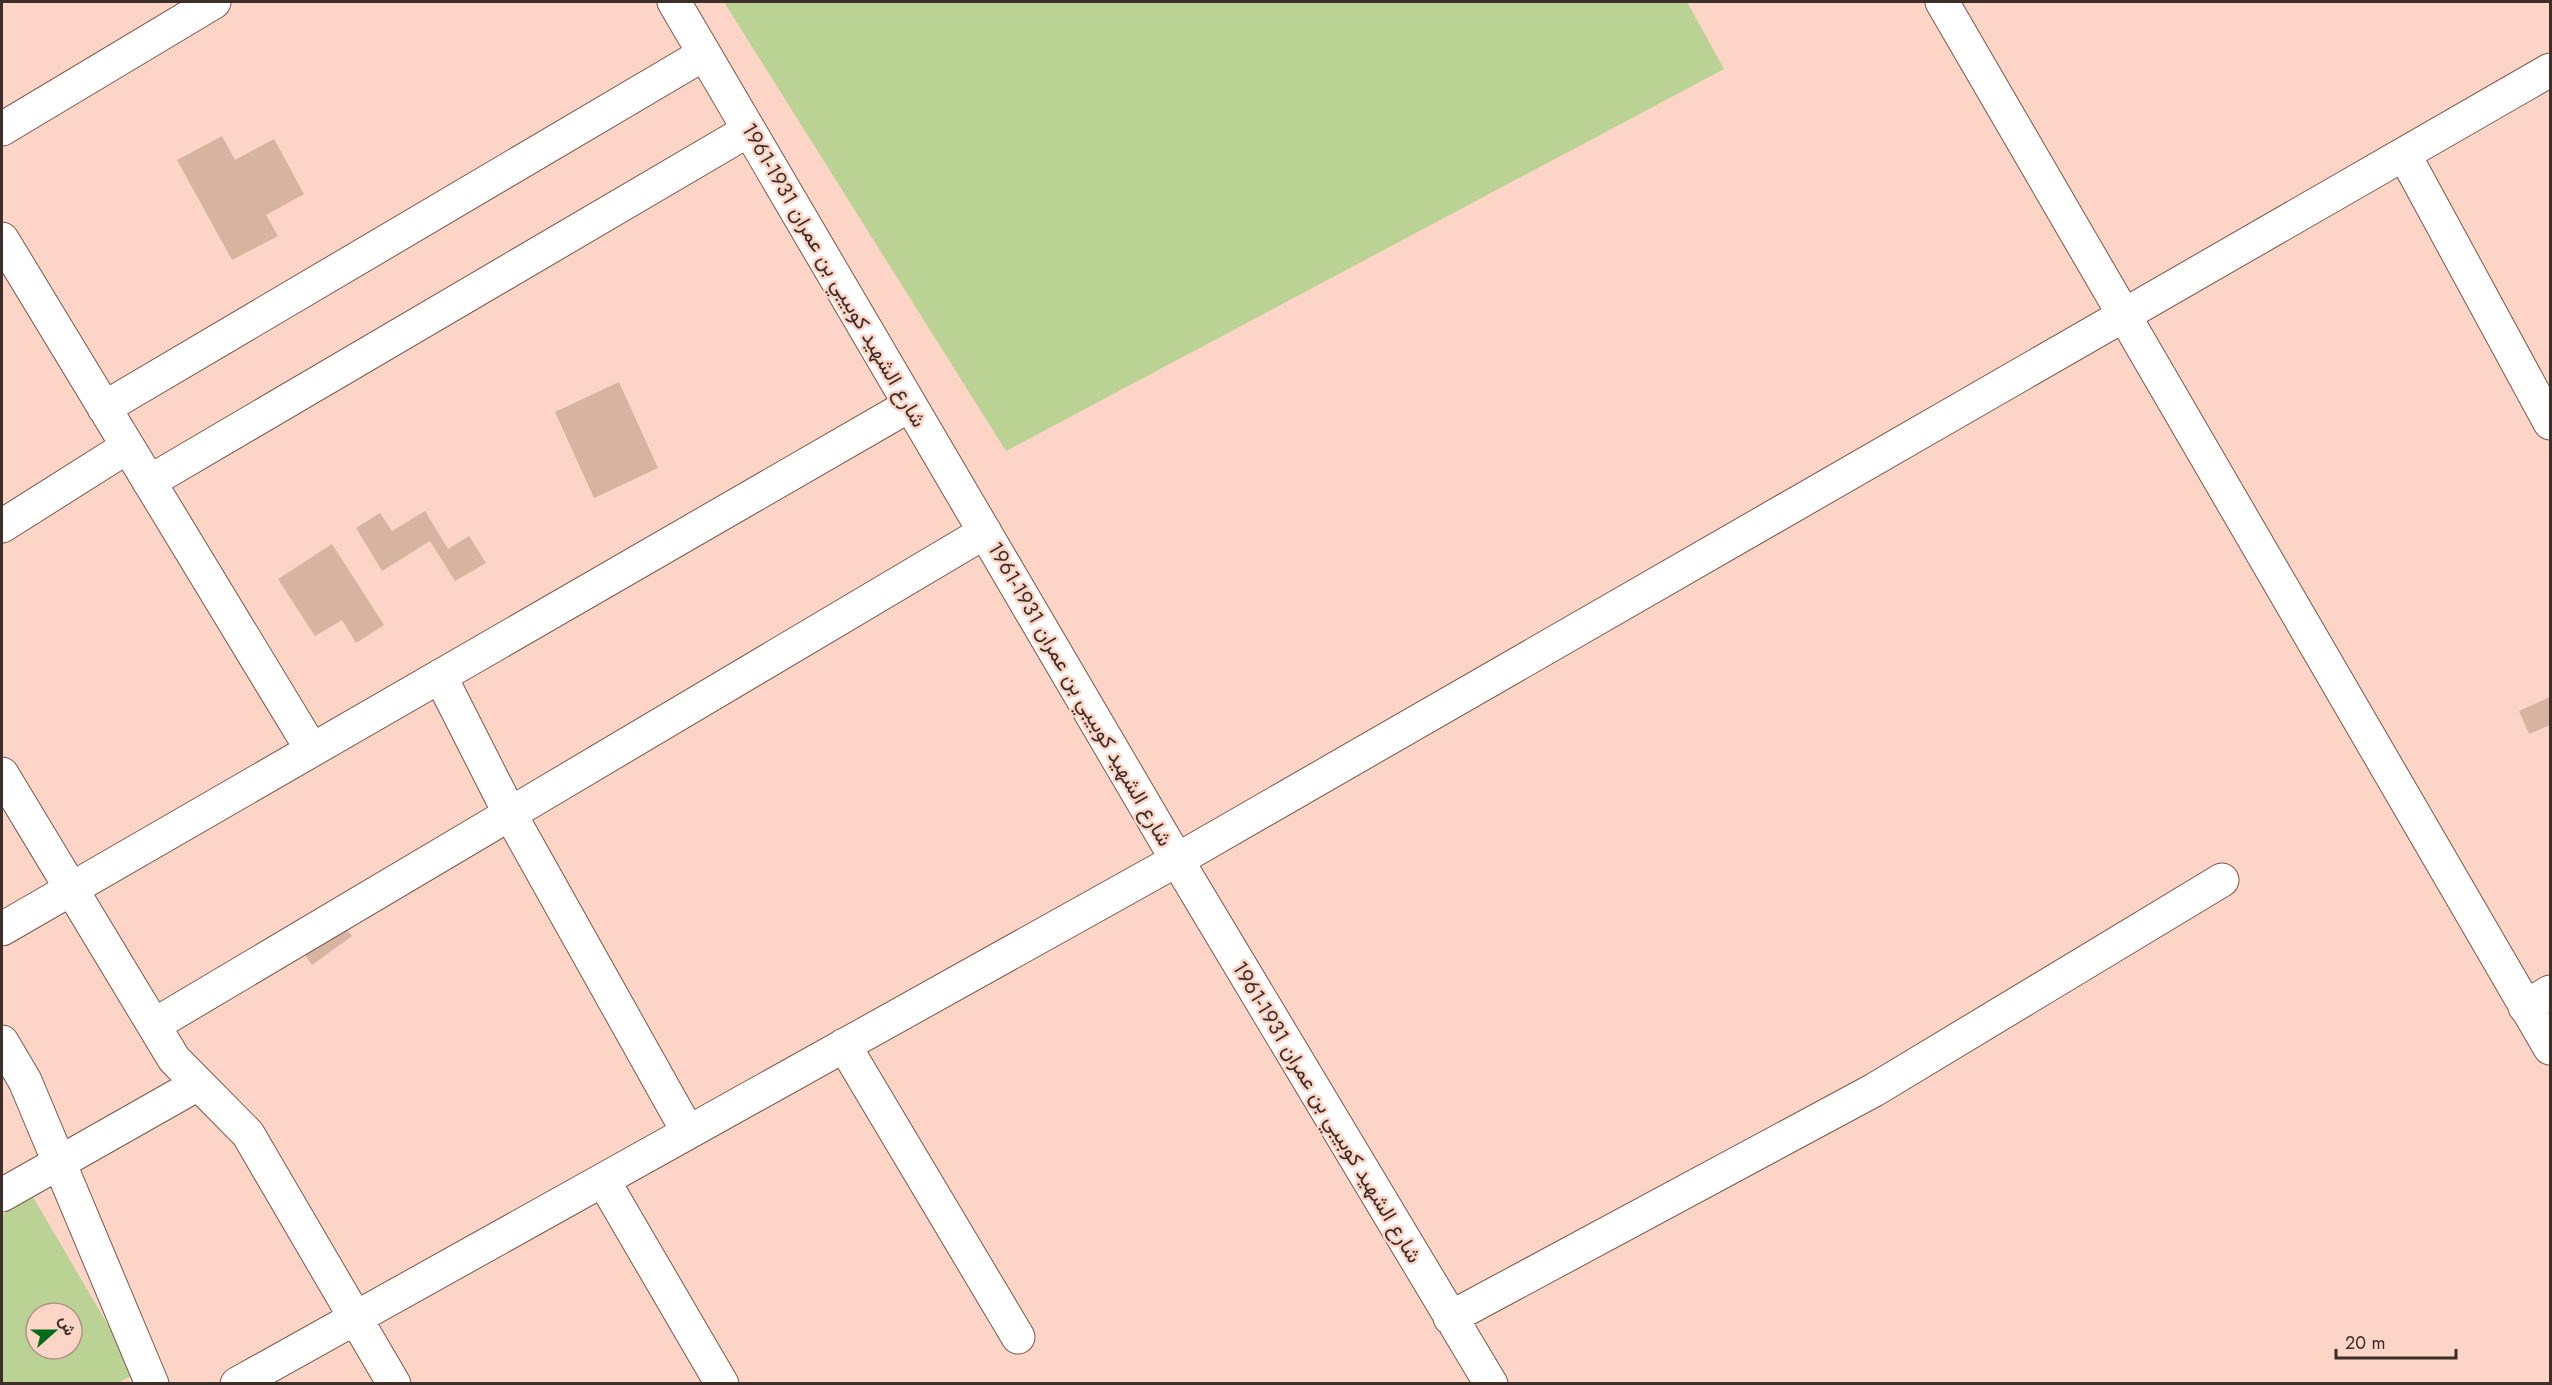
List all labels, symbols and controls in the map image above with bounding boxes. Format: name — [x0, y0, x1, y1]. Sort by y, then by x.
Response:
street label: شارع الشهيد كوبيبي بن عمران 1931-1961 — [733, 117, 934, 434]
street label: شارع الشهيد كوبيبي بن عمران 1931-1961 — [979, 536, 1180, 853]
street label: شارع الشهيد كوبيبي بن عمران 1931-1961 — [1223, 956, 1429, 1269]
north arrow — [24, 1301, 84, 1361]
text: ش — [53, 1313, 82, 1339]
scale bar — [2336, 1322, 2456, 1360]
text: 20 m — [2345, 1330, 2385, 1356]

